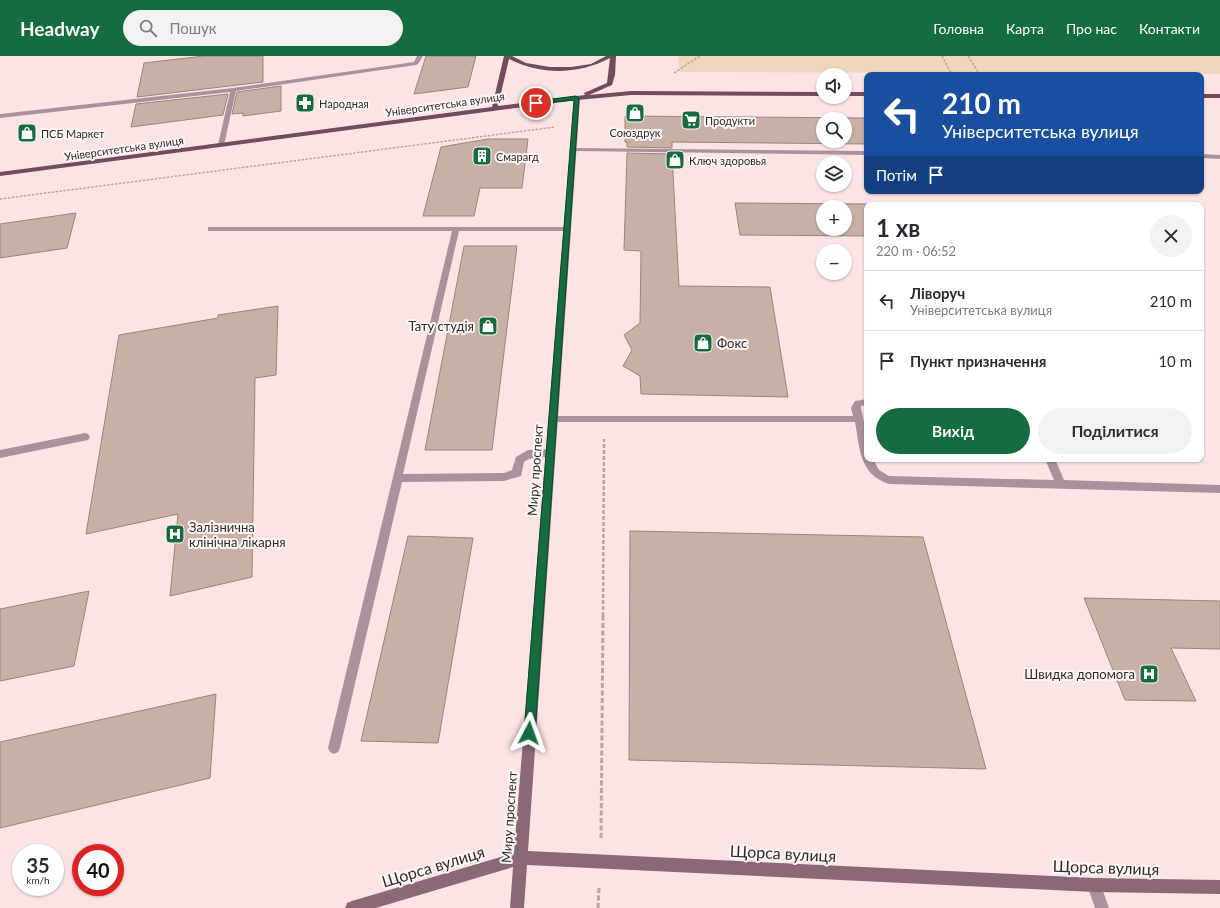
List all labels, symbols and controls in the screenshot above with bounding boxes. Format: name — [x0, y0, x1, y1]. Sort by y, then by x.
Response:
search box — [123, 10, 403, 46]
text: Headway — [20, 17, 99, 40]
icon: search — [137, 17, 159, 39]
text: Пошук — [169, 19, 217, 37]
text: Головна — [933, 20, 984, 37]
text: Карта — [1006, 20, 1044, 37]
text: Про нас — [1066, 20, 1117, 37]
text: Контакти — [1139, 20, 1200, 37]
map controls — [816, 68, 852, 280]
button: sound — [816, 68, 852, 104]
pin — [519, 86, 553, 120]
text: 210 m — [942, 86, 1021, 120]
icon: left — [876, 88, 928, 140]
street label: Університетська вулиця — [385, 89, 505, 119]
pharmacy icon: Народная — [294, 92, 316, 114]
icon: arrive — [525, 92, 547, 114]
place label: Народная — [319, 97, 369, 110]
shop icon: Союздрук — [624, 102, 646, 124]
supermarket icon: Продукти — [680, 109, 702, 131]
button: search — [816, 112, 852, 148]
place label: Продукти — [705, 114, 755, 127]
text: Університетська вулиця — [942, 120, 1139, 142]
shop icon: ПСБ Маркет — [16, 122, 38, 144]
place label: Союздрук — [609, 126, 661, 139]
place label: ПСБ Маркет — [41, 127, 105, 140]
street label: Університетська вулиця — [64, 133, 184, 163]
building icon: Смарагд — [471, 145, 493, 167]
shop icon: Ключ здоровья — [664, 149, 686, 171]
place label: Смарагд — [496, 150, 539, 163]
place label: Ключ здоровья — [689, 154, 766, 167]
button: layers — [816, 156, 852, 192]
icon: arrive — [925, 164, 947, 186]
text: Потім — [876, 166, 917, 184]
button: + — [816, 200, 852, 236]
text: 1 хв — [876, 213, 920, 242]
button: close — [1150, 215, 1192, 257]
text: 220 m · 06:52 — [876, 243, 956, 259]
button: − — [816, 244, 852, 280]
text: Ліворуч — [910, 284, 965, 302]
icon: left — [876, 290, 898, 312]
text: 210 m — [1150, 292, 1192, 310]
text: Університетська вулиця — [910, 302, 1052, 318]
shop icon: Тату студія — [477, 315, 499, 337]
place label: Тату студія — [408, 318, 474, 334]
shop icon: Фокс — [692, 332, 714, 354]
place label: Фокс — [717, 335, 747, 351]
icon: arrive — [876, 350, 898, 372]
text: Пункт призначення — [910, 352, 1046, 370]
text: 10 m — [1158, 352, 1192, 370]
button: Вихід — [876, 408, 1030, 454]
button: Поділитися — [1038, 408, 1192, 454]
street label: Миру проспект — [524, 423, 546, 517]
place label: Залізнична клінічна лікарня — [189, 519, 286, 550]
hospital icon: Залізнична клінічна лікарня — [164, 523, 186, 545]
hospital icon: Швидка допомога — [1138, 663, 1160, 685]
place label: Швидка допомога — [1024, 666, 1135, 682]
position arrow — [508, 712, 550, 754]
street label: Миру проспект — [498, 770, 520, 864]
street label: Щорса вулиця — [379, 841, 487, 891]
street label: Щорса вулиця — [729, 841, 837, 865]
speed limit sign: 40 — [72, 844, 124, 896]
text: 35 — [26, 853, 50, 877]
street label: Щорса вулиця — [1052, 856, 1160, 878]
text: km/h — [26, 874, 50, 886]

